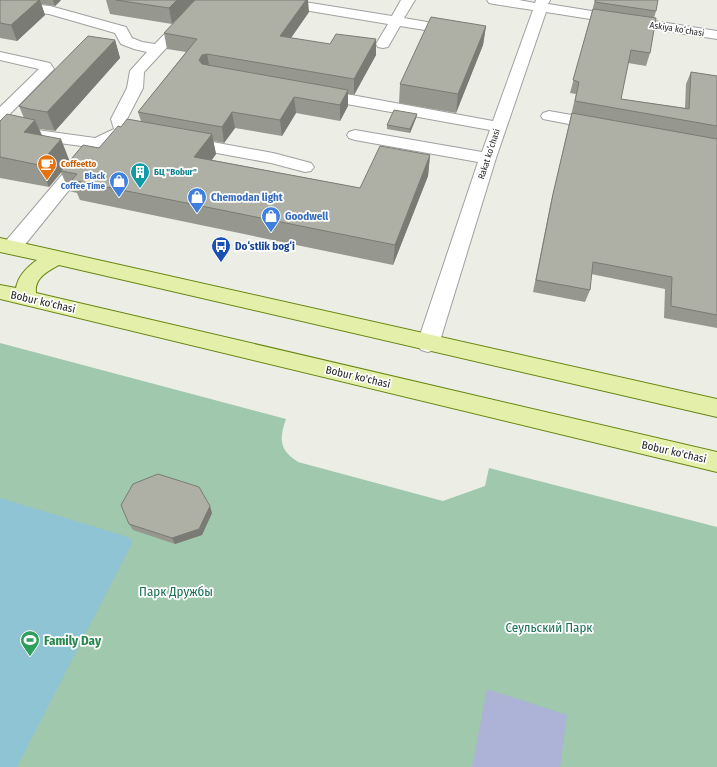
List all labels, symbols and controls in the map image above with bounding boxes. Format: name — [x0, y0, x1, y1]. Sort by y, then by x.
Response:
street label: Askiya koʻchasi — [649, 20, 705, 38]
street label: Rakat koʻchasi — [476, 128, 502, 180]
cafe icon: Coffeetto — [36, 153, 58, 181]
place label: Coffeetto — [61, 159, 96, 169]
building icon: БЦ "Bobur" — [129, 161, 151, 189]
place label: БЦ "Bobur" — [154, 167, 197, 177]
shop icon: Black Coffee Time — [108, 170, 130, 198]
place label: Black Coffee Time — [61, 171, 105, 191]
shop icon: Chemodan light — [186, 186, 208, 214]
place label: Chemodan light — [211, 191, 283, 204]
shop icon: Goodwell — [260, 205, 282, 233]
place label: Goodwell — [285, 210, 329, 223]
bus stop icon: Doʻstlik bogʻi — [210, 235, 232, 263]
place label: Doʻstlik bogʻi — [235, 240, 295, 253]
street label: Bobur ko'chasi — [9, 288, 77, 316]
street label: Bobur ko'chasi — [324, 363, 392, 391]
street label: Bobur ko'chasi — [640, 438, 708, 466]
park label: Парк Дружбы — [139, 584, 213, 599]
park label: Сеульский Парк — [506, 620, 592, 635]
sports icon: Family Day — [19, 629, 41, 657]
place label: Family Day — [44, 633, 102, 648]

